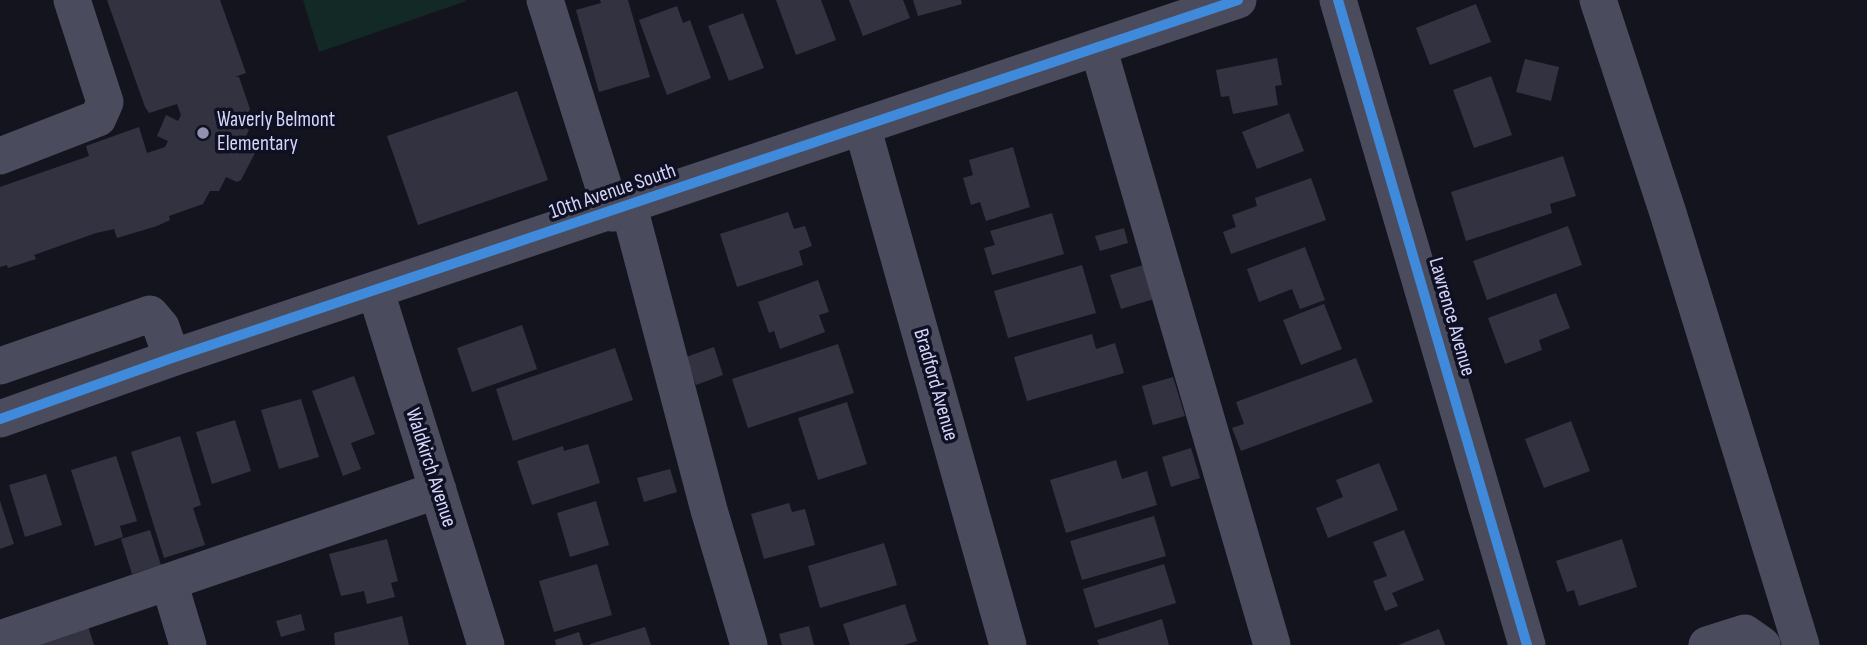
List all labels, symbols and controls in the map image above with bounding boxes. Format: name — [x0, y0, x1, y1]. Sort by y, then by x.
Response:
place label: Waverly Belmont Elementary — [217, 108, 335, 158]
marker: Waverly Belmont Elementary — [195, 125, 211, 141]
street label: 10th Avenue South — [546, 159, 680, 225]
street label: Lawrence Avenue — [1422, 255, 1480, 379]
street label: Bradford Avenue — [907, 326, 963, 444]
street label: Waldkirch Avenue — [399, 405, 461, 531]

